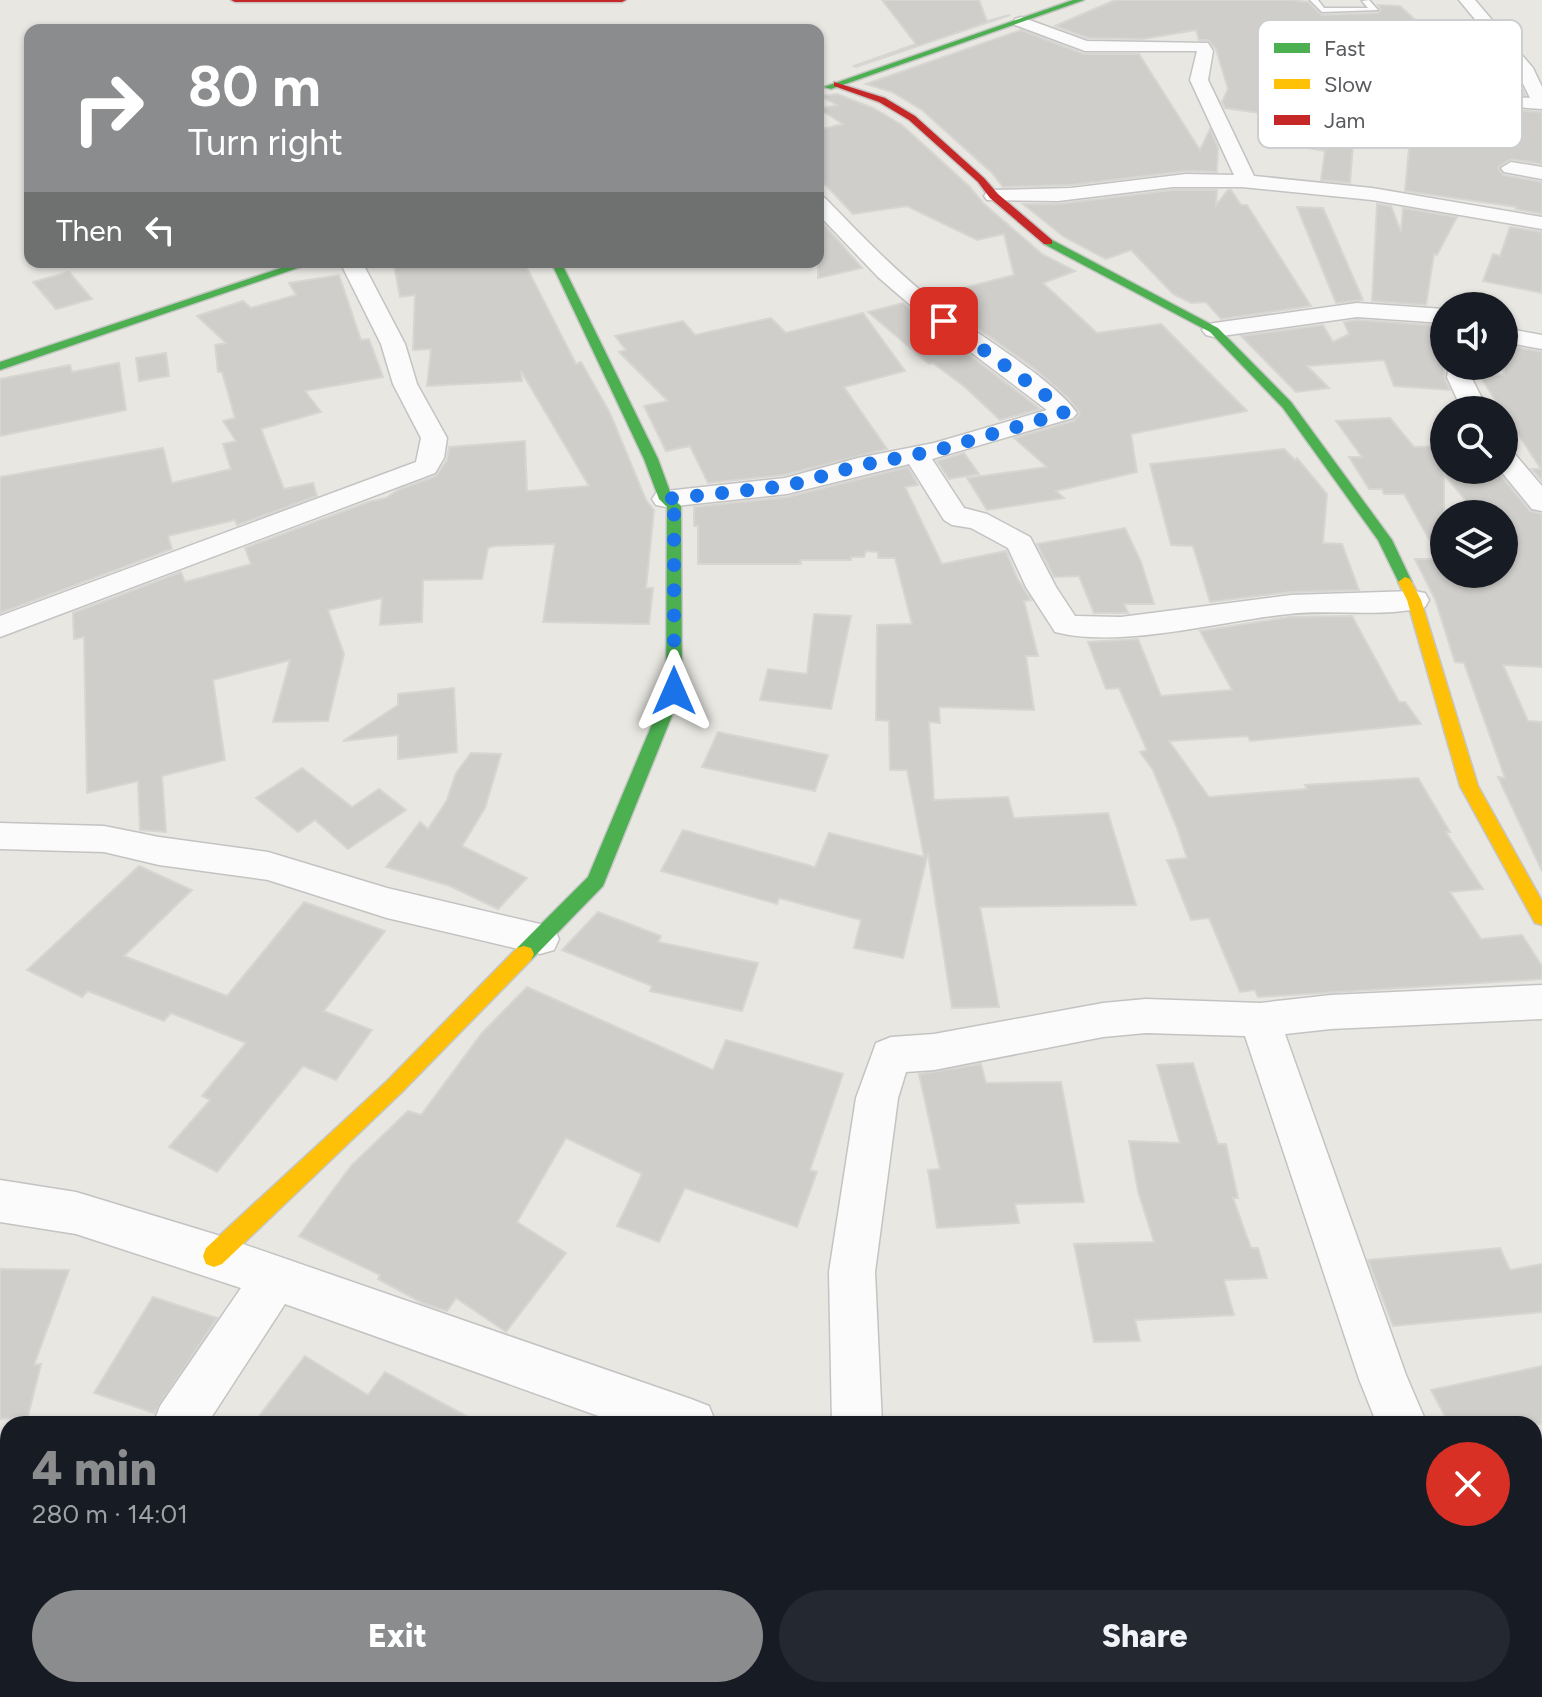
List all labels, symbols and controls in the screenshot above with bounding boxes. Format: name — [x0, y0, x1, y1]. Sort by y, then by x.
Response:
legend — [1258, 20, 1522, 148]
text: Fast — [1324, 35, 1366, 62]
text: 80 m — [188, 53, 321, 120]
icon: right — [56, 56, 160, 160]
text: Slow — [1324, 71, 1373, 98]
text: Jam — [1324, 107, 1365, 134]
text: Turn right — [188, 121, 343, 164]
icon: left — [138, 208, 182, 252]
text: Then — [56, 212, 122, 249]
pin — [910, 287, 978, 355]
map controls — [1430, 292, 1518, 588]
button: sound — [1430, 292, 1518, 380]
icon: arrive — [922, 299, 966, 343]
button: search — [1430, 396, 1518, 484]
button: layers — [1430, 500, 1518, 588]
position arrow — [632, 649, 716, 733]
text: 4 min — [32, 1439, 157, 1497]
button: close — [1426, 1442, 1510, 1526]
text: 280 m · 14:01 — [32, 1498, 188, 1530]
button: Exit — [32, 1590, 763, 1682]
button: Share — [779, 1590, 1510, 1682]

